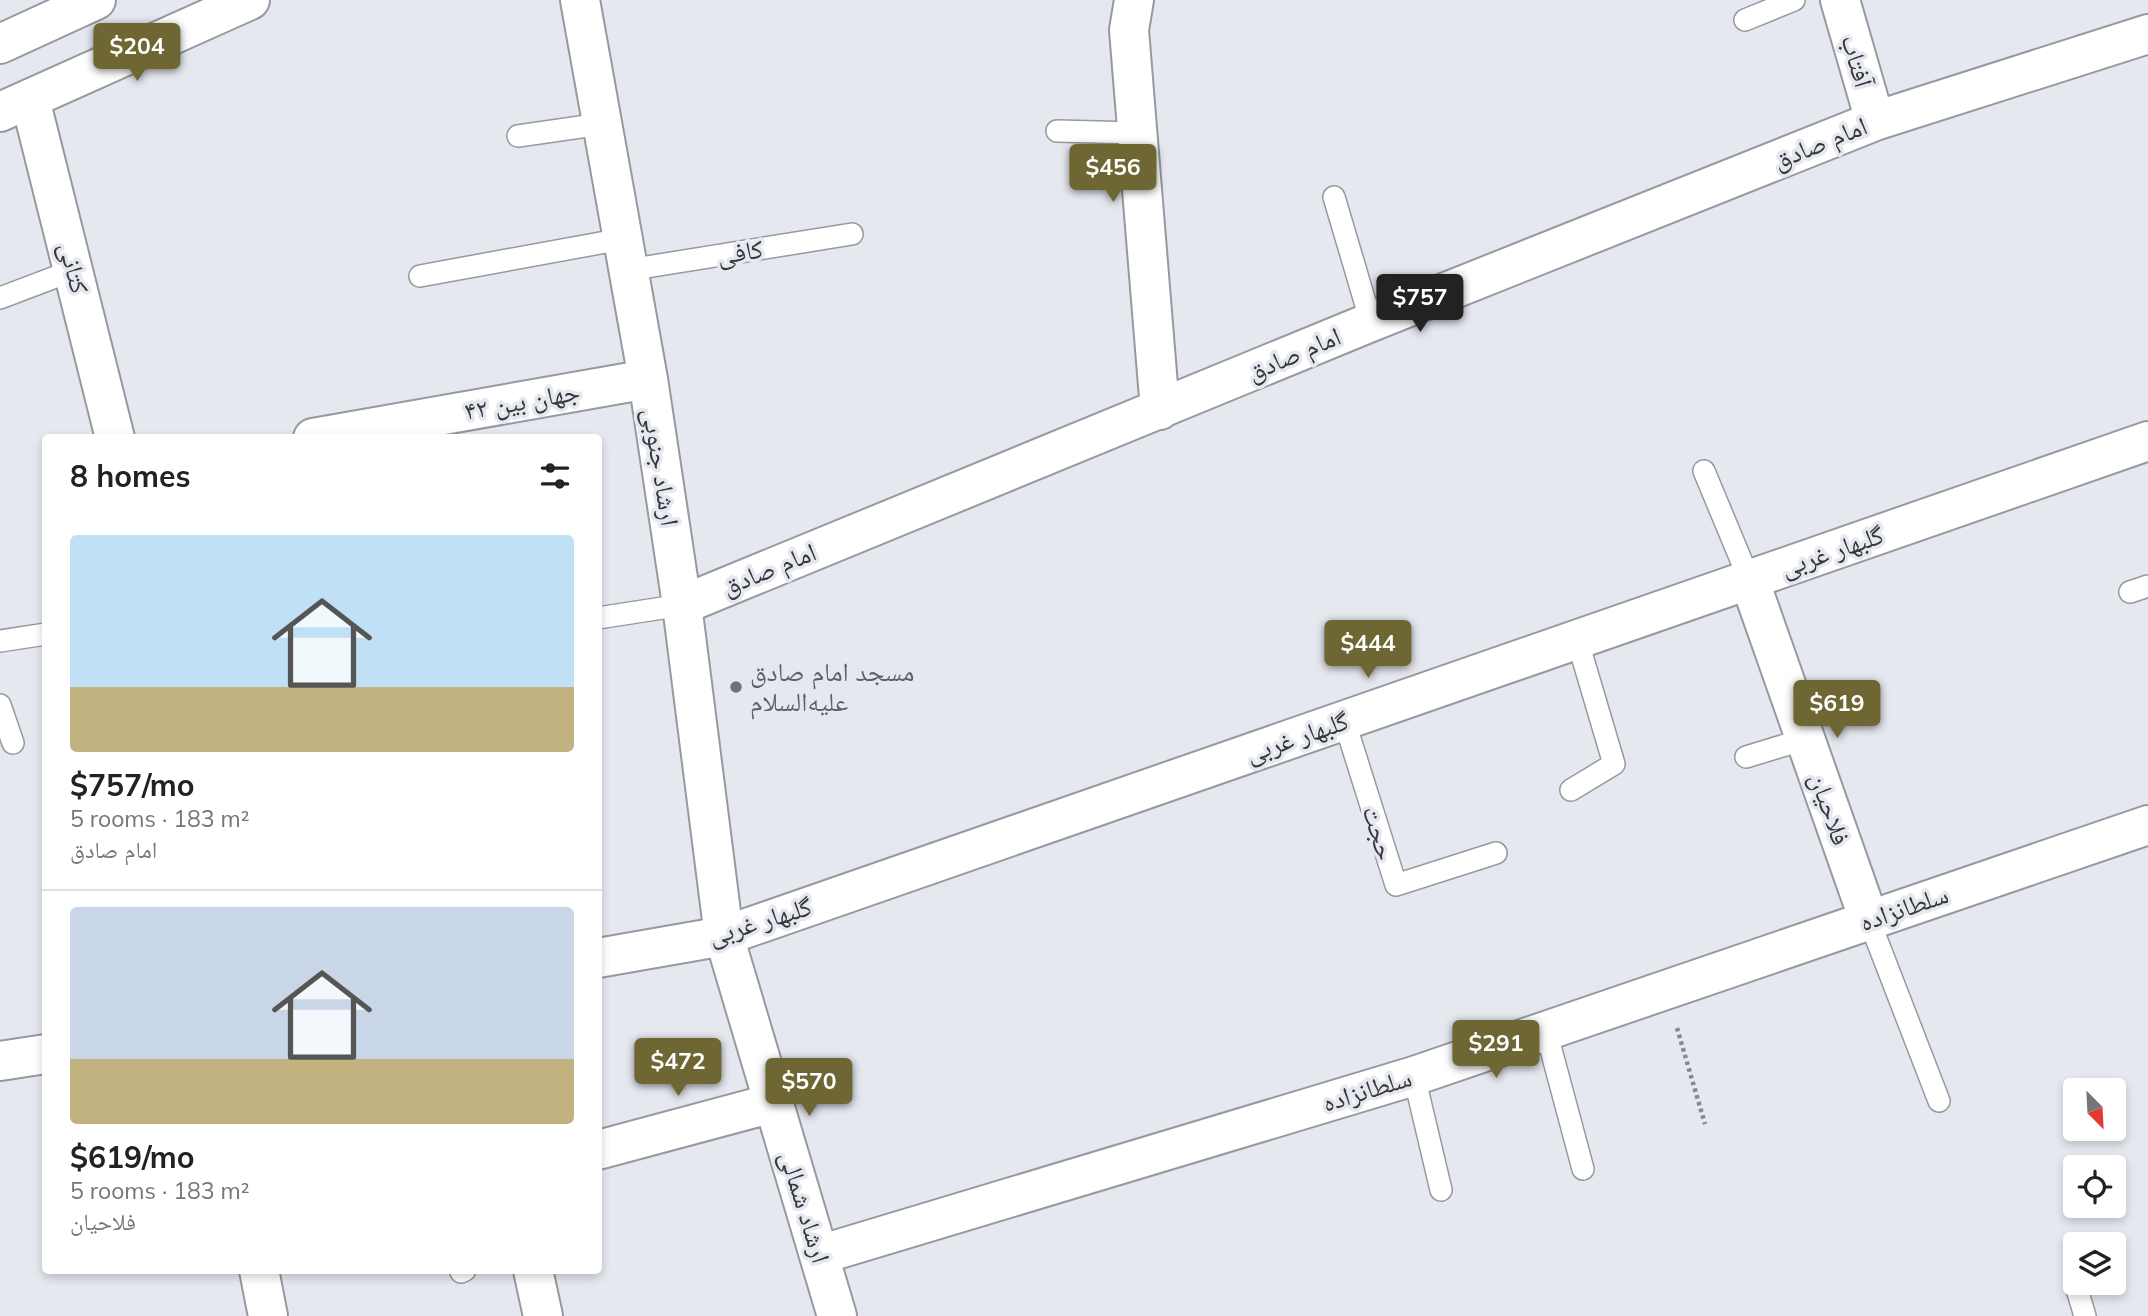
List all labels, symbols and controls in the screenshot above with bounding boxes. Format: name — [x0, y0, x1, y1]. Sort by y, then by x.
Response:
pin: $204 — [96, 24, 178, 83]
text: $204 — [109, 31, 165, 60]
street label: آفتاب — [1834, 31, 1881, 92]
street label: امام صادق — [1768, 109, 1873, 178]
pin: $456 — [1072, 144, 1154, 204]
text: $456 — [1085, 152, 1141, 181]
street label: کافی — [715, 232, 765, 271]
street label: کتانی — [52, 239, 97, 297]
pin: $757 — [1379, 274, 1461, 334]
text: $757 — [1392, 282, 1448, 311]
street label: امام صادق — [1242, 319, 1346, 390]
street label: جهان بین ۴۲ — [461, 374, 582, 427]
street label: ارشاد جنوبی — [636, 406, 687, 528]
text: 8 homes — [70, 457, 191, 495]
icon: filters — [536, 457, 574, 495]
street label: گلبهار غربی — [1776, 517, 1888, 584]
street label: امام صادق — [717, 535, 822, 604]
icon: home — [259, 580, 385, 706]
pin: $444 — [1327, 620, 1409, 680]
text: $444 — [1340, 628, 1396, 657]
place label: مسجد امام صادق علیه‌السلام — [750, 655, 914, 720]
marker: مسجد امام صادق علیه‌السلام — [728, 679, 744, 695]
pin: $619 — [1796, 680, 1878, 740]
text: $619 — [1809, 688, 1865, 717]
street label: گلبهار غربی — [1241, 703, 1353, 770]
text: $757/mo — [70, 766, 194, 804]
street label: فلاحیان — [1803, 768, 1858, 849]
street label: حجت — [1356, 802, 1403, 864]
text: 5 rooms · 183 m² — [70, 804, 250, 833]
text: امام صادق — [70, 835, 157, 864]
street label: سلطانزاده — [1855, 877, 1953, 938]
street label: گلبهار غربی — [704, 889, 816, 952]
icon: home — [259, 952, 385, 1078]
pin: $291 — [1455, 1020, 1537, 1080]
text: $291 — [1468, 1028, 1524, 1057]
pin: $472 — [637, 1038, 719, 1098]
text: $472 — [650, 1046, 706, 1075]
pin: $570 — [768, 1058, 850, 1118]
street label: سلطانزاده — [1318, 1060, 1415, 1119]
text: $570 — [781, 1066, 837, 1095]
north arrow — [2063, 1078, 2126, 1141]
map controls — [2063, 1078, 2126, 1295]
text: $619/mo — [70, 1138, 194, 1176]
street label: ارشاد شمالی — [773, 1147, 838, 1267]
button: locate — [2063, 1155, 2126, 1218]
text: 5 rooms · 183 m² — [70, 1176, 250, 1205]
text: فلاحیان — [70, 1207, 136, 1236]
button: layers — [2063, 1232, 2126, 1295]

